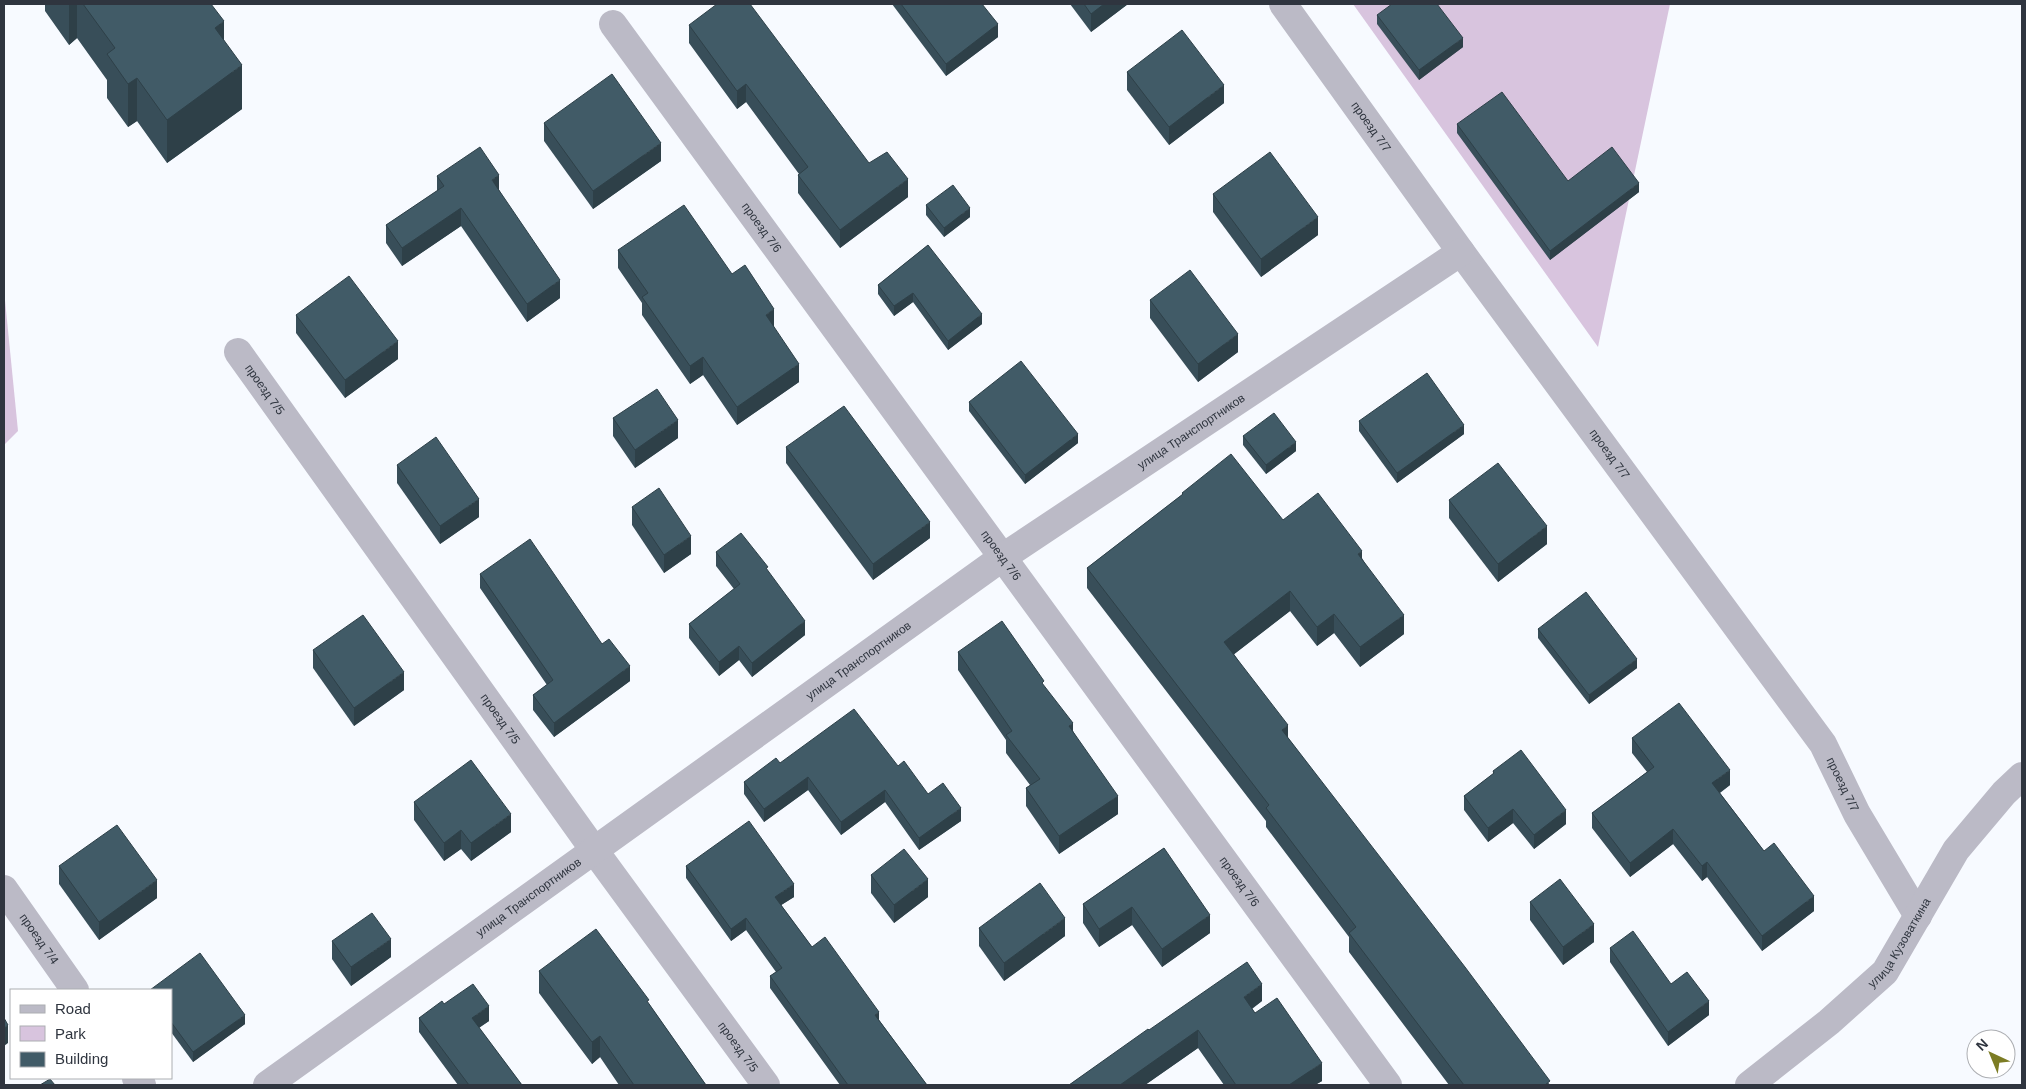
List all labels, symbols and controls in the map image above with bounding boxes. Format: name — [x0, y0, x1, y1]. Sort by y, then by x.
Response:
street label: проезд 7/7 — [1348, 99, 1394, 155]
street label: проезд 7/6 — [739, 200, 785, 256]
street label: проезд 7/5 — [242, 362, 288, 418]
street label: улица Транспортников — [1135, 391, 1248, 472]
street label: проезд 7/7 — [1587, 426, 1633, 482]
street label: проезд 7/6 — [978, 528, 1024, 583]
street label: улица Транспортников — [803, 618, 914, 703]
street label: проезд 7/5 — [478, 691, 523, 747]
street label: проезд 7/7 — [1824, 755, 1862, 814]
street label: проезд 7/6 — [1216, 854, 1263, 910]
street label: улица Транспортников — [473, 855, 584, 940]
street label: улица Кузоваткина — [1865, 895, 1934, 991]
street label: проезд 7/4 — [16, 911, 62, 967]
legend — [10, 989, 172, 1079]
text: Road — [55, 1000, 91, 1017]
street label: проезд 7/5 — [715, 1019, 761, 1075]
text: Park — [55, 1025, 86, 1042]
north arrow — [1966, 1029, 2016, 1079]
text: N — [1973, 1035, 1991, 1054]
text: Building — [55, 1050, 108, 1067]

